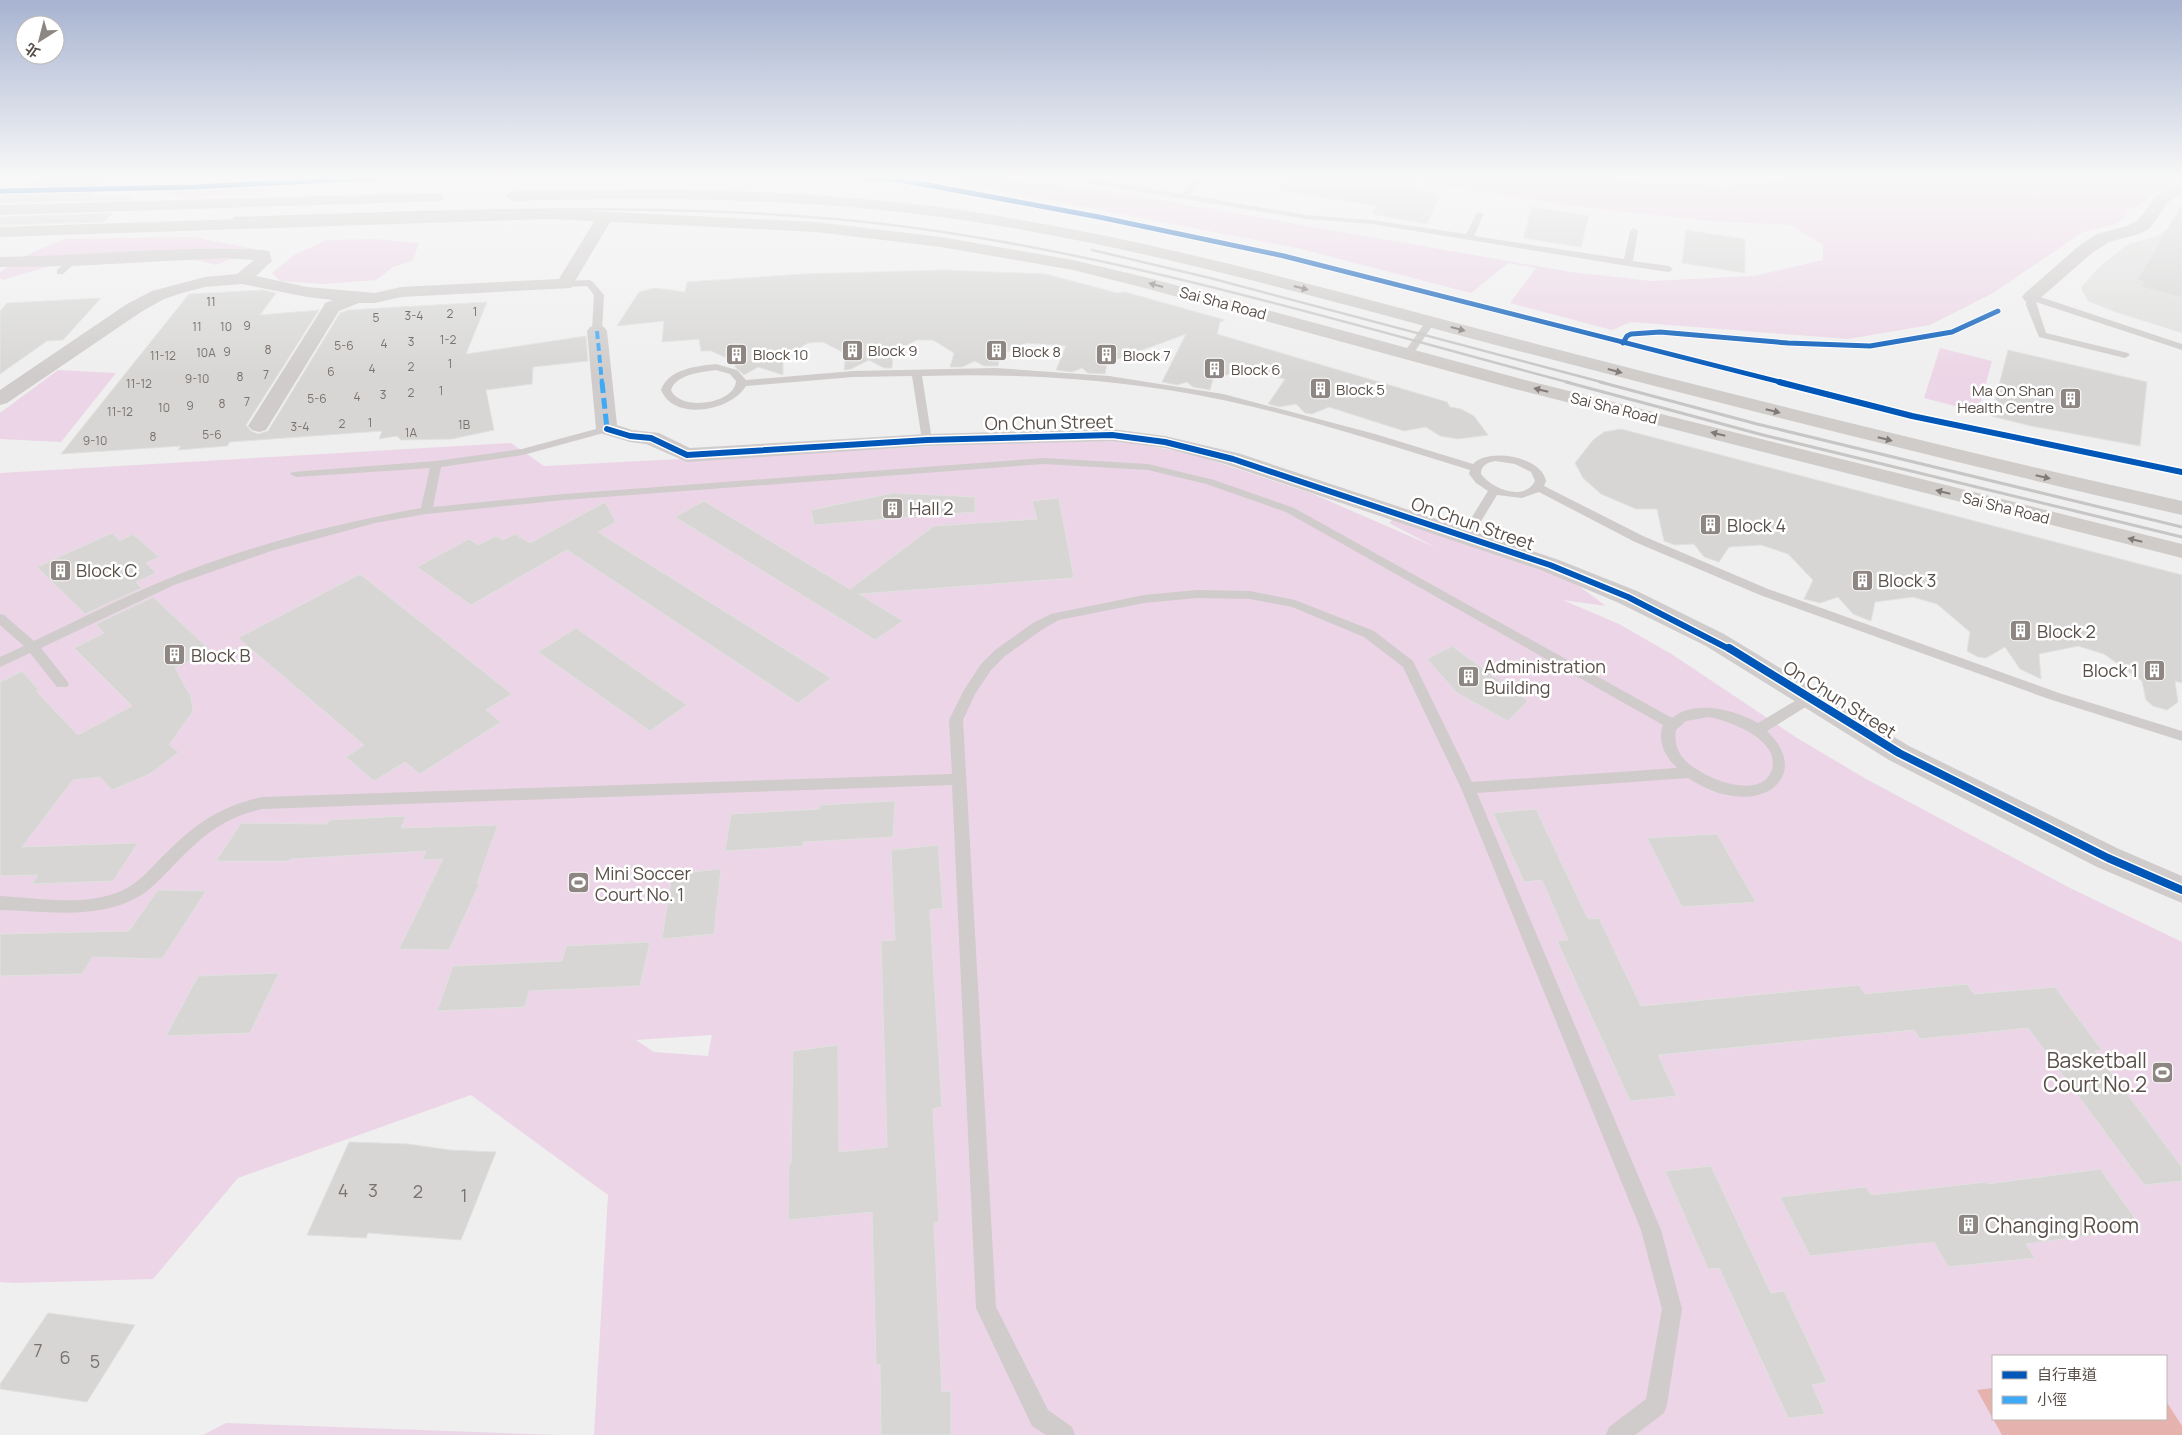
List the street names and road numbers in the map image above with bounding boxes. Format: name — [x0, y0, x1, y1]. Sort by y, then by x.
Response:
street label: Sai Sha Road — [1177, 281, 1269, 325]
street label: Sai Sha Road — [1568, 387, 1660, 429]
street label: On Chun Street — [984, 409, 1114, 435]
street label: Sai Sha Road — [1960, 487, 2052, 529]
street label: On Chun Street — [1408, 491, 1538, 555]
street label: On Chun Street — [1779, 655, 1901, 743]

